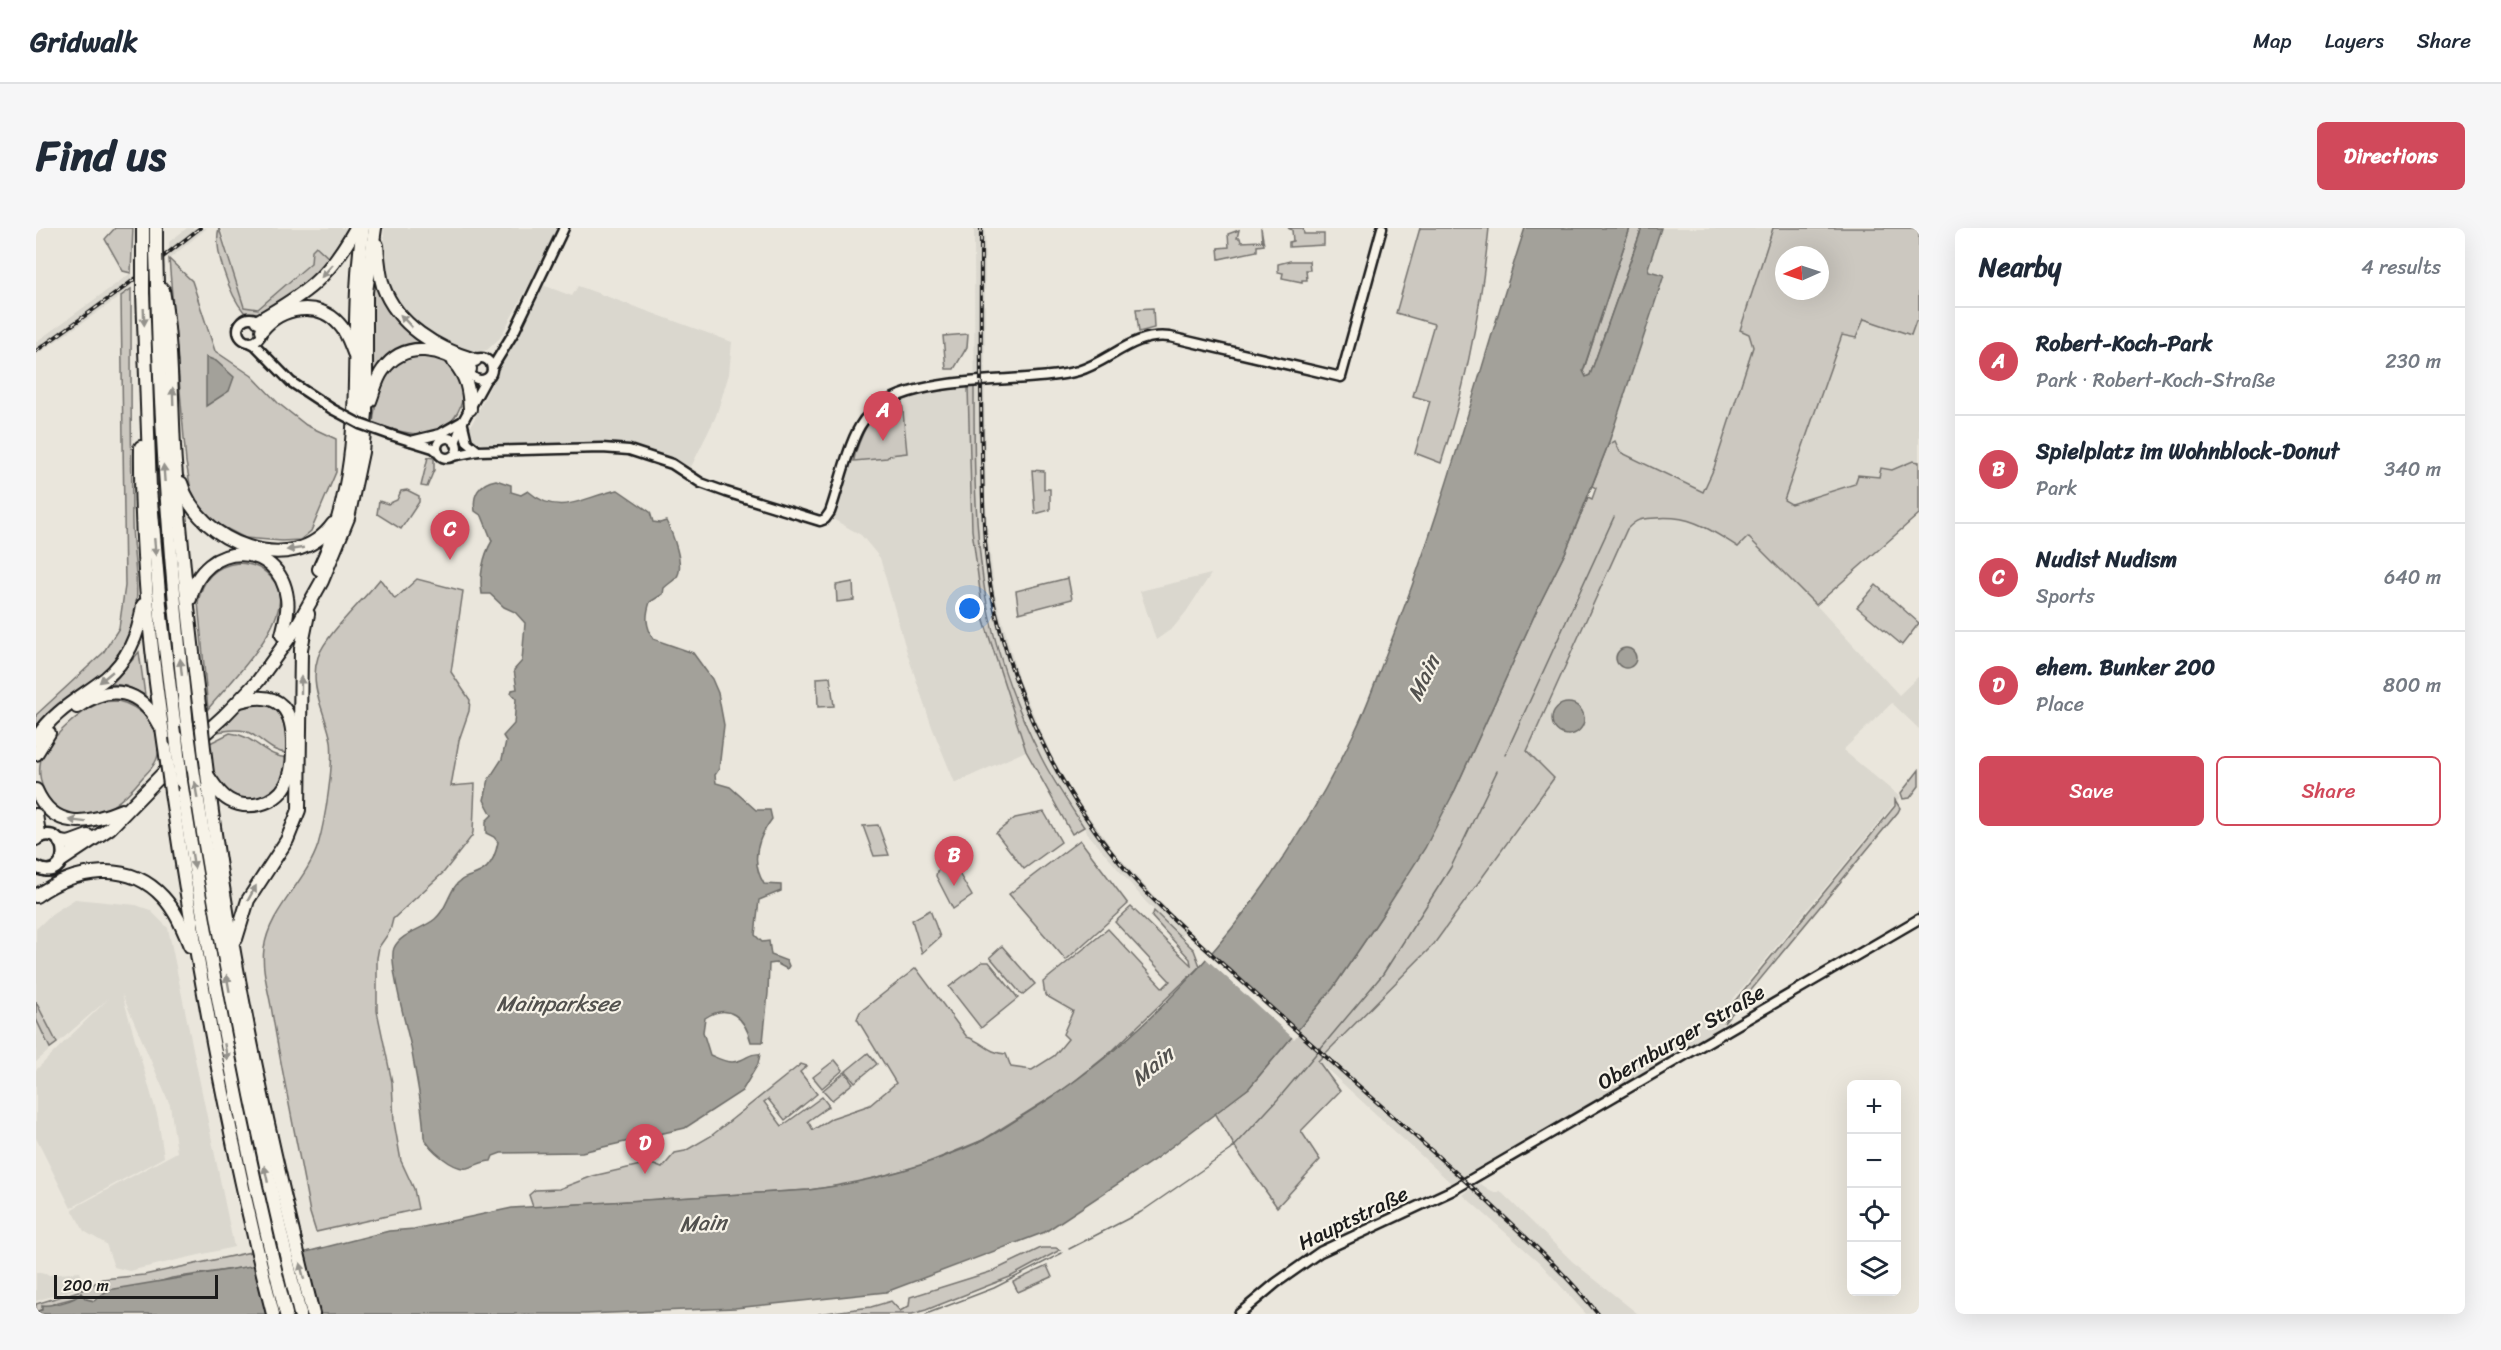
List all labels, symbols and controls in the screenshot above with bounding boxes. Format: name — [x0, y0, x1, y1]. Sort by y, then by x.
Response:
text: Gridwalk — [30, 17, 138, 66]
text: Map — [2253, 22, 2292, 60]
text: Layers — [2325, 22, 2384, 60]
text: Share — [2417, 22, 2471, 60]
text: Find us — [36, 119, 166, 193]
button: Directions — [2317, 122, 2465, 190]
text: Nearby — [1979, 244, 2061, 290]
north arrow — [1775, 246, 1829, 300]
text: 4 results — [2361, 250, 2441, 285]
one-way arrow — [321, 263, 334, 278]
one-way arrow — [139, 308, 148, 327]
one-way arrow — [400, 314, 414, 328]
text: Robert-Koch-Park — [2036, 324, 2212, 363]
text: A — [1992, 344, 2005, 379]
text: 230 m — [2385, 344, 2441, 379]
text: Park · Robert-Koch-Straße — [2036, 363, 2275, 398]
one-way arrow — [168, 386, 177, 405]
pin: A — [864, 392, 902, 441]
text: Spielplatz im Wohnblock-Donut — [2036, 432, 2339, 471]
text: B — [1992, 452, 2005, 487]
text: 340 m — [2384, 452, 2441, 487]
one-way arrow — [159, 464, 168, 483]
text: Park — [2036, 471, 2077, 506]
pin: C — [430, 510, 470, 560]
one-way arrow — [150, 537, 160, 556]
text: Nudist Nudism — [2036, 540, 2177, 579]
one-way arrow — [285, 544, 304, 553]
text: C — [1992, 560, 2005, 595]
text: 640 m — [2384, 560, 2441, 595]
text: Sports — [2036, 579, 2095, 614]
your location — [955, 594, 984, 623]
water label: Main — [1395, 647, 1451, 708]
text: ehem. Bunker 200 — [2036, 648, 2215, 687]
one-way arrow — [176, 658, 186, 677]
text: D — [1993, 668, 2004, 703]
text: 800 m — [2383, 668, 2441, 703]
one-way arrow — [98, 671, 114, 684]
one-way arrow — [296, 675, 306, 694]
text: Place — [2036, 687, 2084, 722]
button: Save — [1979, 756, 2204, 826]
button: Share — [2216, 756, 2441, 826]
one-way arrow — [192, 781, 201, 800]
one-way arrow — [67, 816, 86, 826]
pin: B — [934, 836, 974, 886]
one-way arrow — [189, 851, 198, 870]
one-way arrow — [247, 884, 257, 901]
one-way arrow — [223, 973, 232, 992]
street label: Obernburger Straße — [1590, 973, 1772, 1101]
water label: Mainparksee — [496, 984, 622, 1023]
water label: Main — [1121, 1035, 1184, 1096]
one-way arrow — [222, 1043, 232, 1061]
map controls — [1847, 1080, 1901, 1296]
button: + — [1847, 1080, 1901, 1134]
pin: D — [626, 1124, 664, 1174]
button: − — [1847, 1134, 1901, 1188]
one-way arrow — [261, 1164, 271, 1183]
street label: Hauptstraße — [1291, 1175, 1415, 1261]
button: locate — [1847, 1188, 1901, 1242]
water label: Main — [679, 1202, 730, 1244]
button: layers — [1847, 1242, 1901, 1296]
one-way arrow — [297, 1262, 307, 1280]
text: 200 m — [63, 1271, 109, 1300]
scale bar — [54, 1272, 218, 1300]

